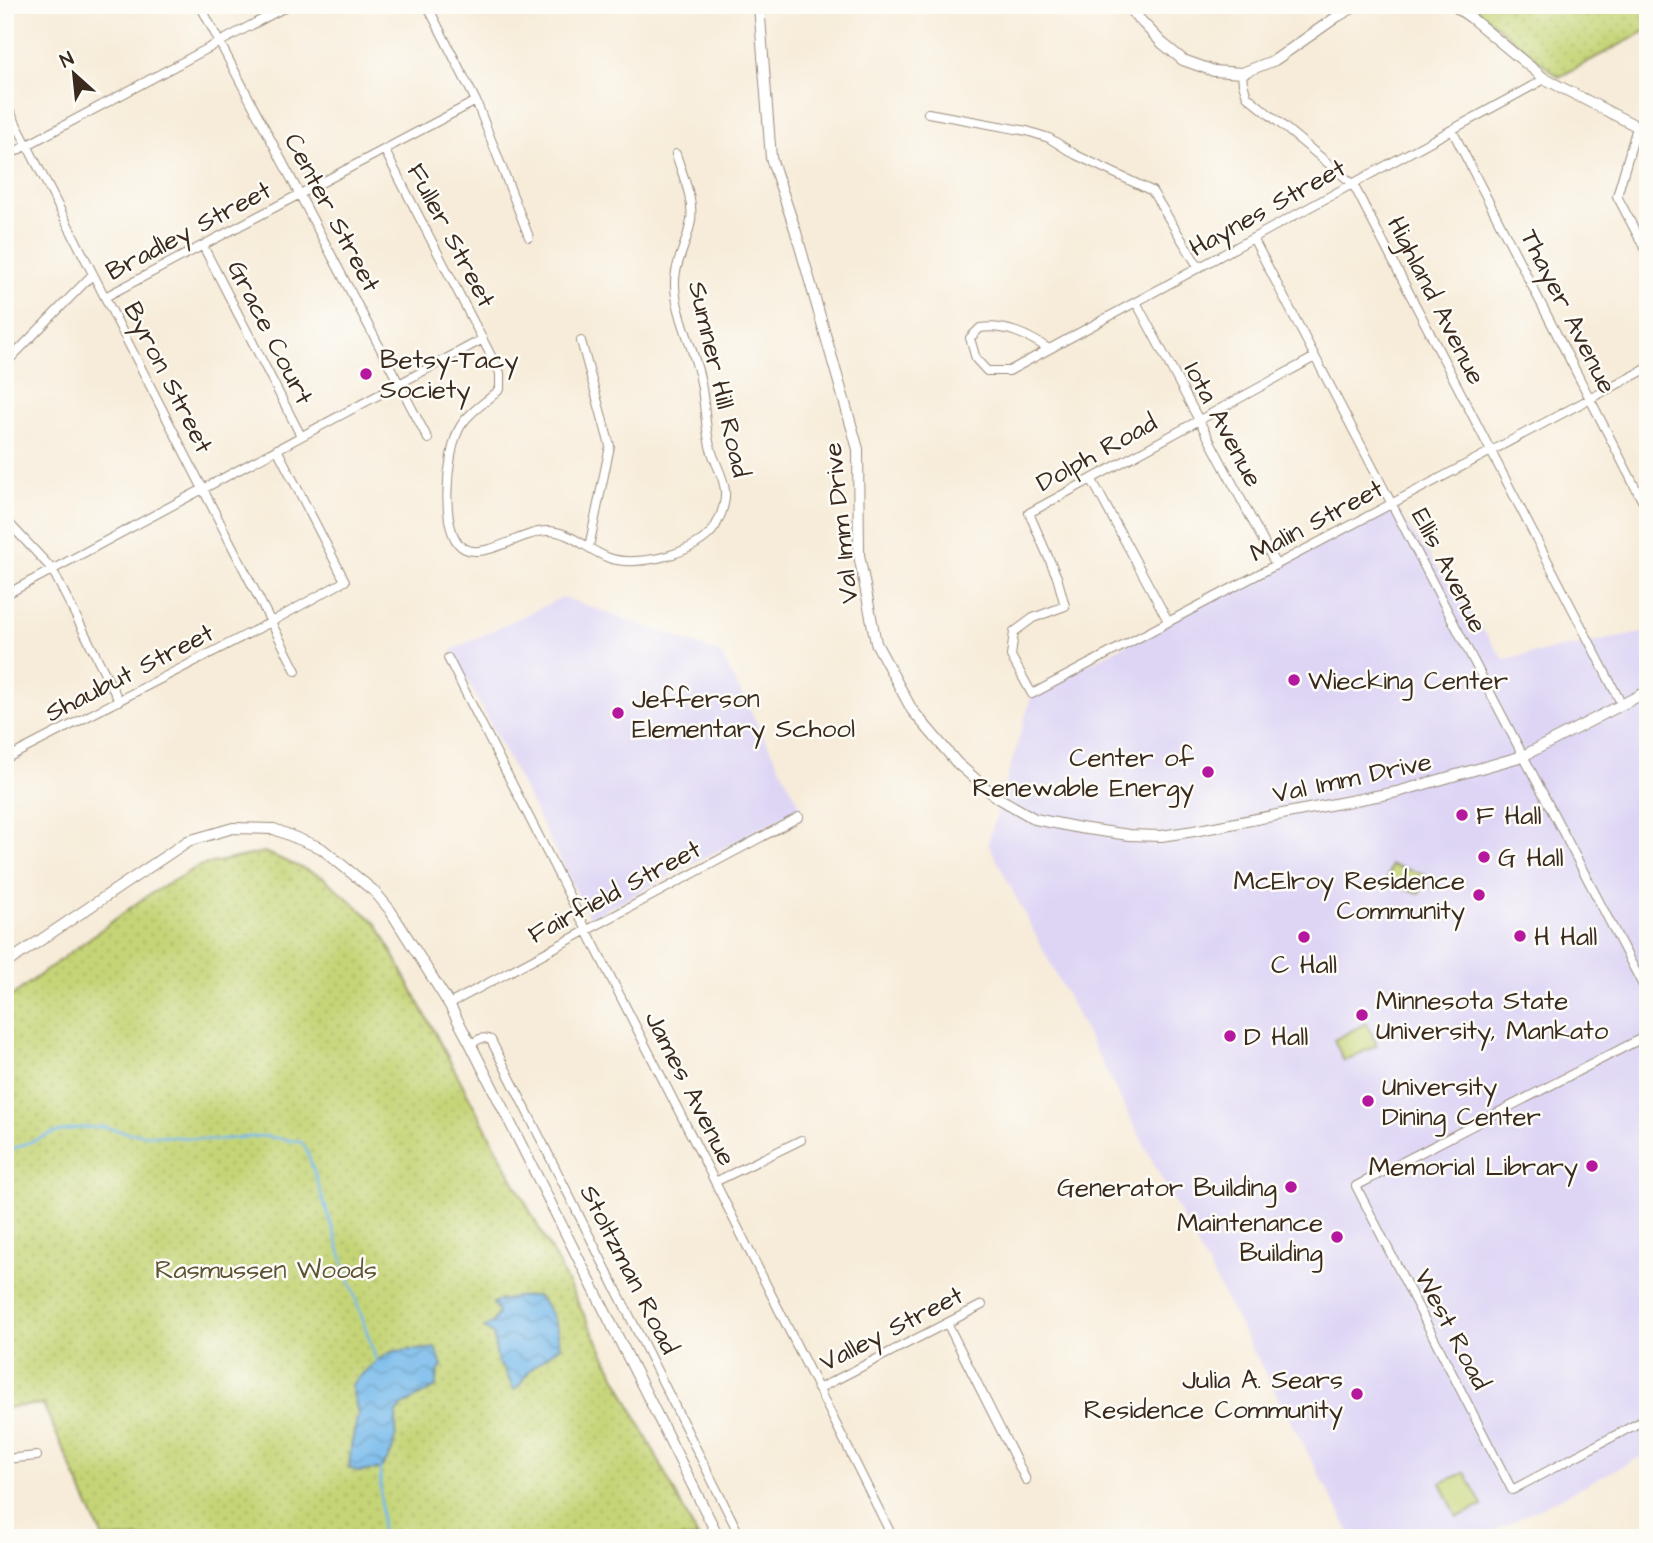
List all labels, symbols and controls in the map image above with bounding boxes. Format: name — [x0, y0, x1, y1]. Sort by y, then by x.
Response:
north arrow — [38, 38, 108, 108]
text: N — [56, 45, 78, 75]
street label: Center Street — [275, 127, 389, 299]
street label: Haynes Street — [1183, 150, 1354, 268]
street label: Fuller Street — [398, 157, 504, 314]
street label: Bradley Street — [99, 172, 279, 291]
street label: Highland Avenue — [1376, 210, 1494, 392]
street label: Thayer Avenue — [1509, 223, 1625, 401]
street label: Grace Court — [218, 254, 322, 411]
street label: Sumner Hill Road — [679, 278, 759, 481]
street label: Byron Street — [113, 296, 222, 461]
place label: Betsy-Tacy Society — [380, 342, 519, 410]
street label: Iota Avenue — [1175, 355, 1271, 493]
marker: Betsy-Tacy Society — [358, 366, 374, 382]
street label: Dolph Road — [1030, 405, 1163, 501]
street label: Val Imm Drive — [815, 441, 867, 605]
street label: Malin Street — [1243, 470, 1390, 571]
street label: Ellis Avenue — [1402, 502, 1496, 639]
street label: Shaubut Street — [39, 615, 220, 731]
place label: Wiecking Center — [1308, 663, 1508, 701]
marker: Wiecking Center — [1286, 672, 1302, 688]
place label: Jefferson Elementary School — [632, 681, 855, 749]
marker: Jefferson Elementary School — [610, 705, 626, 721]
place label: Center of Renewable Energy — [972, 740, 1195, 808]
street label: Val Imm Drive — [1269, 744, 1435, 812]
marker: Center of Renewable Energy — [1200, 764, 1216, 780]
place label: F Hall — [1476, 798, 1542, 834]
marker: F Hall — [1454, 807, 1470, 823]
street label: Fairfield Street — [522, 831, 708, 953]
place label: G Hall — [1498, 840, 1564, 876]
marker: G Hall — [1476, 849, 1492, 865]
place label: McElroy Residence Community — [1233, 863, 1465, 931]
marker: McElroy Residence Community — [1471, 887, 1487, 903]
place label: H Hall — [1534, 919, 1597, 955]
marker: H Hall — [1512, 928, 1528, 944]
marker: C Hall — [1296, 929, 1312, 945]
place label: C Hall — [1271, 947, 1337, 983]
place label: Minnesota State University, Mankato — [1376, 983, 1609, 1051]
street label: James Avenue — [636, 1005, 745, 1172]
marker: Minnesota State University, Mankato — [1354, 1007, 1370, 1023]
place label: D Hall — [1244, 1019, 1308, 1055]
marker: D Hall — [1222, 1028, 1238, 1044]
place label: University Dining Center — [1382, 1069, 1541, 1137]
marker: University Dining Center — [1360, 1093, 1376, 1109]
place label: Memorial Library — [1369, 1149, 1578, 1187]
marker: Memorial Library — [1584, 1158, 1600, 1174]
place label: Generator Building — [1057, 1170, 1277, 1208]
street label: Stoltzman Road — [571, 1178, 687, 1360]
marker: Generator Building — [1283, 1179, 1299, 1195]
place label: Maintenance Building — [1177, 1205, 1323, 1273]
marker: Maintenance Building — [1329, 1229, 1345, 1245]
park label: Rasmussen Woods — [155, 1252, 377, 1288]
street label: West Road — [1405, 1263, 1499, 1396]
street label: Valley Street — [813, 1277, 971, 1382]
place label: Julia A. Sears Residence Community — [1084, 1362, 1343, 1430]
marker: Julia A. Sears Residence Community — [1349, 1386, 1365, 1402]

